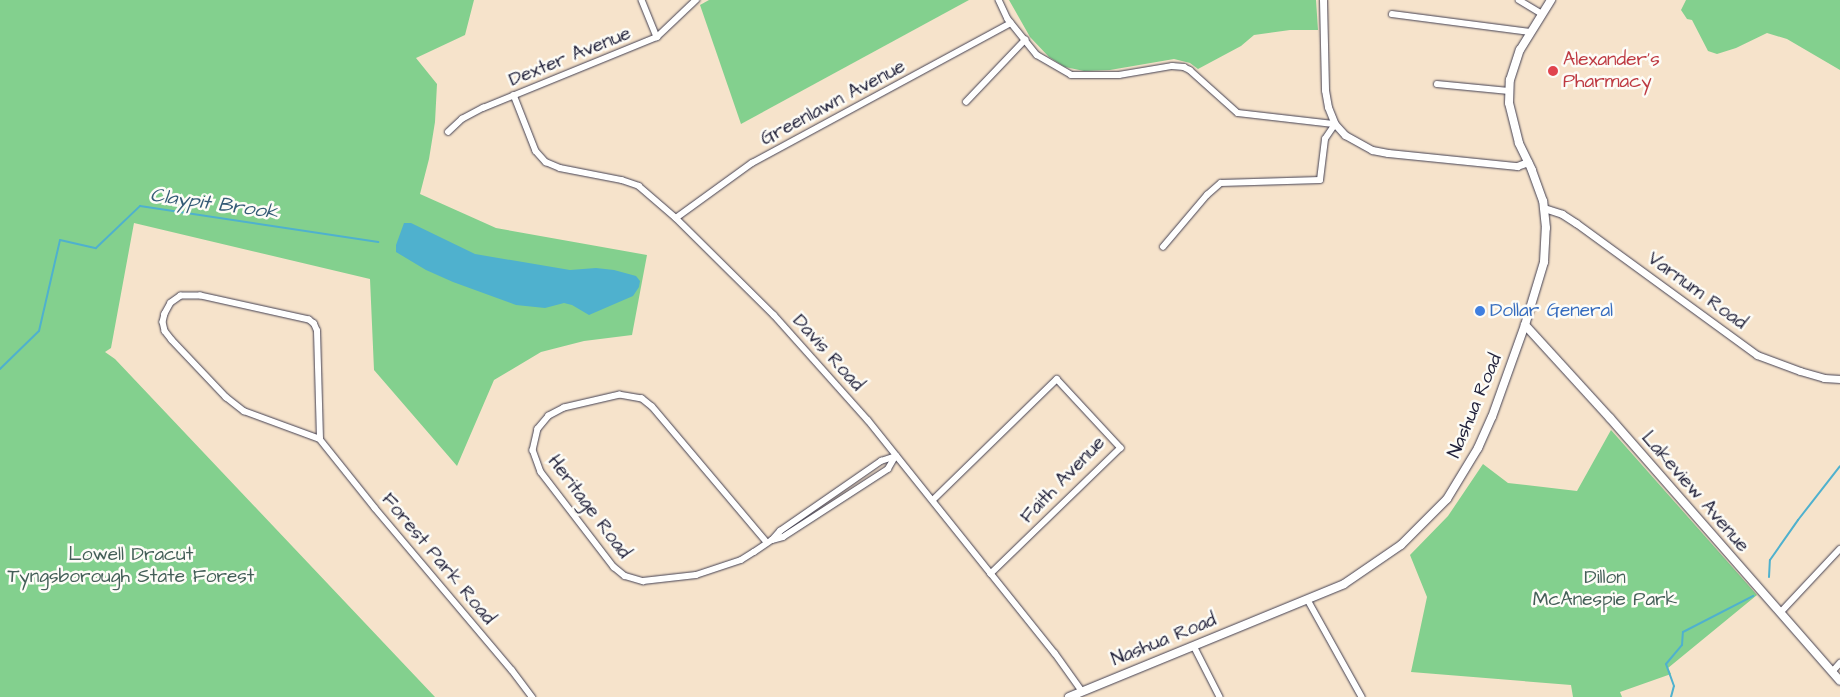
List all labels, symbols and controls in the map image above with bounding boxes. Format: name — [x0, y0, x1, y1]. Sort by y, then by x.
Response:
street label: Dexter Avenue — [506, 22, 634, 92]
place label: Alexander's Pharmacy — [1563, 49, 1660, 93]
street label: Greenlawn Avenue — [757, 55, 909, 151]
marker: Alexander's Pharmacy — [1547, 65, 1559, 77]
water label: Claypit Brook — [149, 183, 279, 225]
street label: Varnum Road — [1643, 247, 1751, 335]
place label: Dollar General — [1490, 300, 1613, 322]
marker: Dollar General — [1474, 305, 1486, 317]
street label: Davis Road — [788, 310, 868, 396]
street label: Nashua Road — [1443, 350, 1507, 462]
street label: Lakeview Avenue — [1636, 427, 1754, 557]
street label: Faith Avenue — [1016, 432, 1110, 528]
street label: Heritage Road — [543, 451, 635, 563]
street label: Forest Park Road — [376, 489, 500, 629]
park label: Lowell Dracut Tyngsborough State Forest — [7, 544, 255, 588]
park label: Dillon McAnespie Park — [1533, 567, 1677, 611]
street label: Nashua Road — [1108, 609, 1220, 671]

